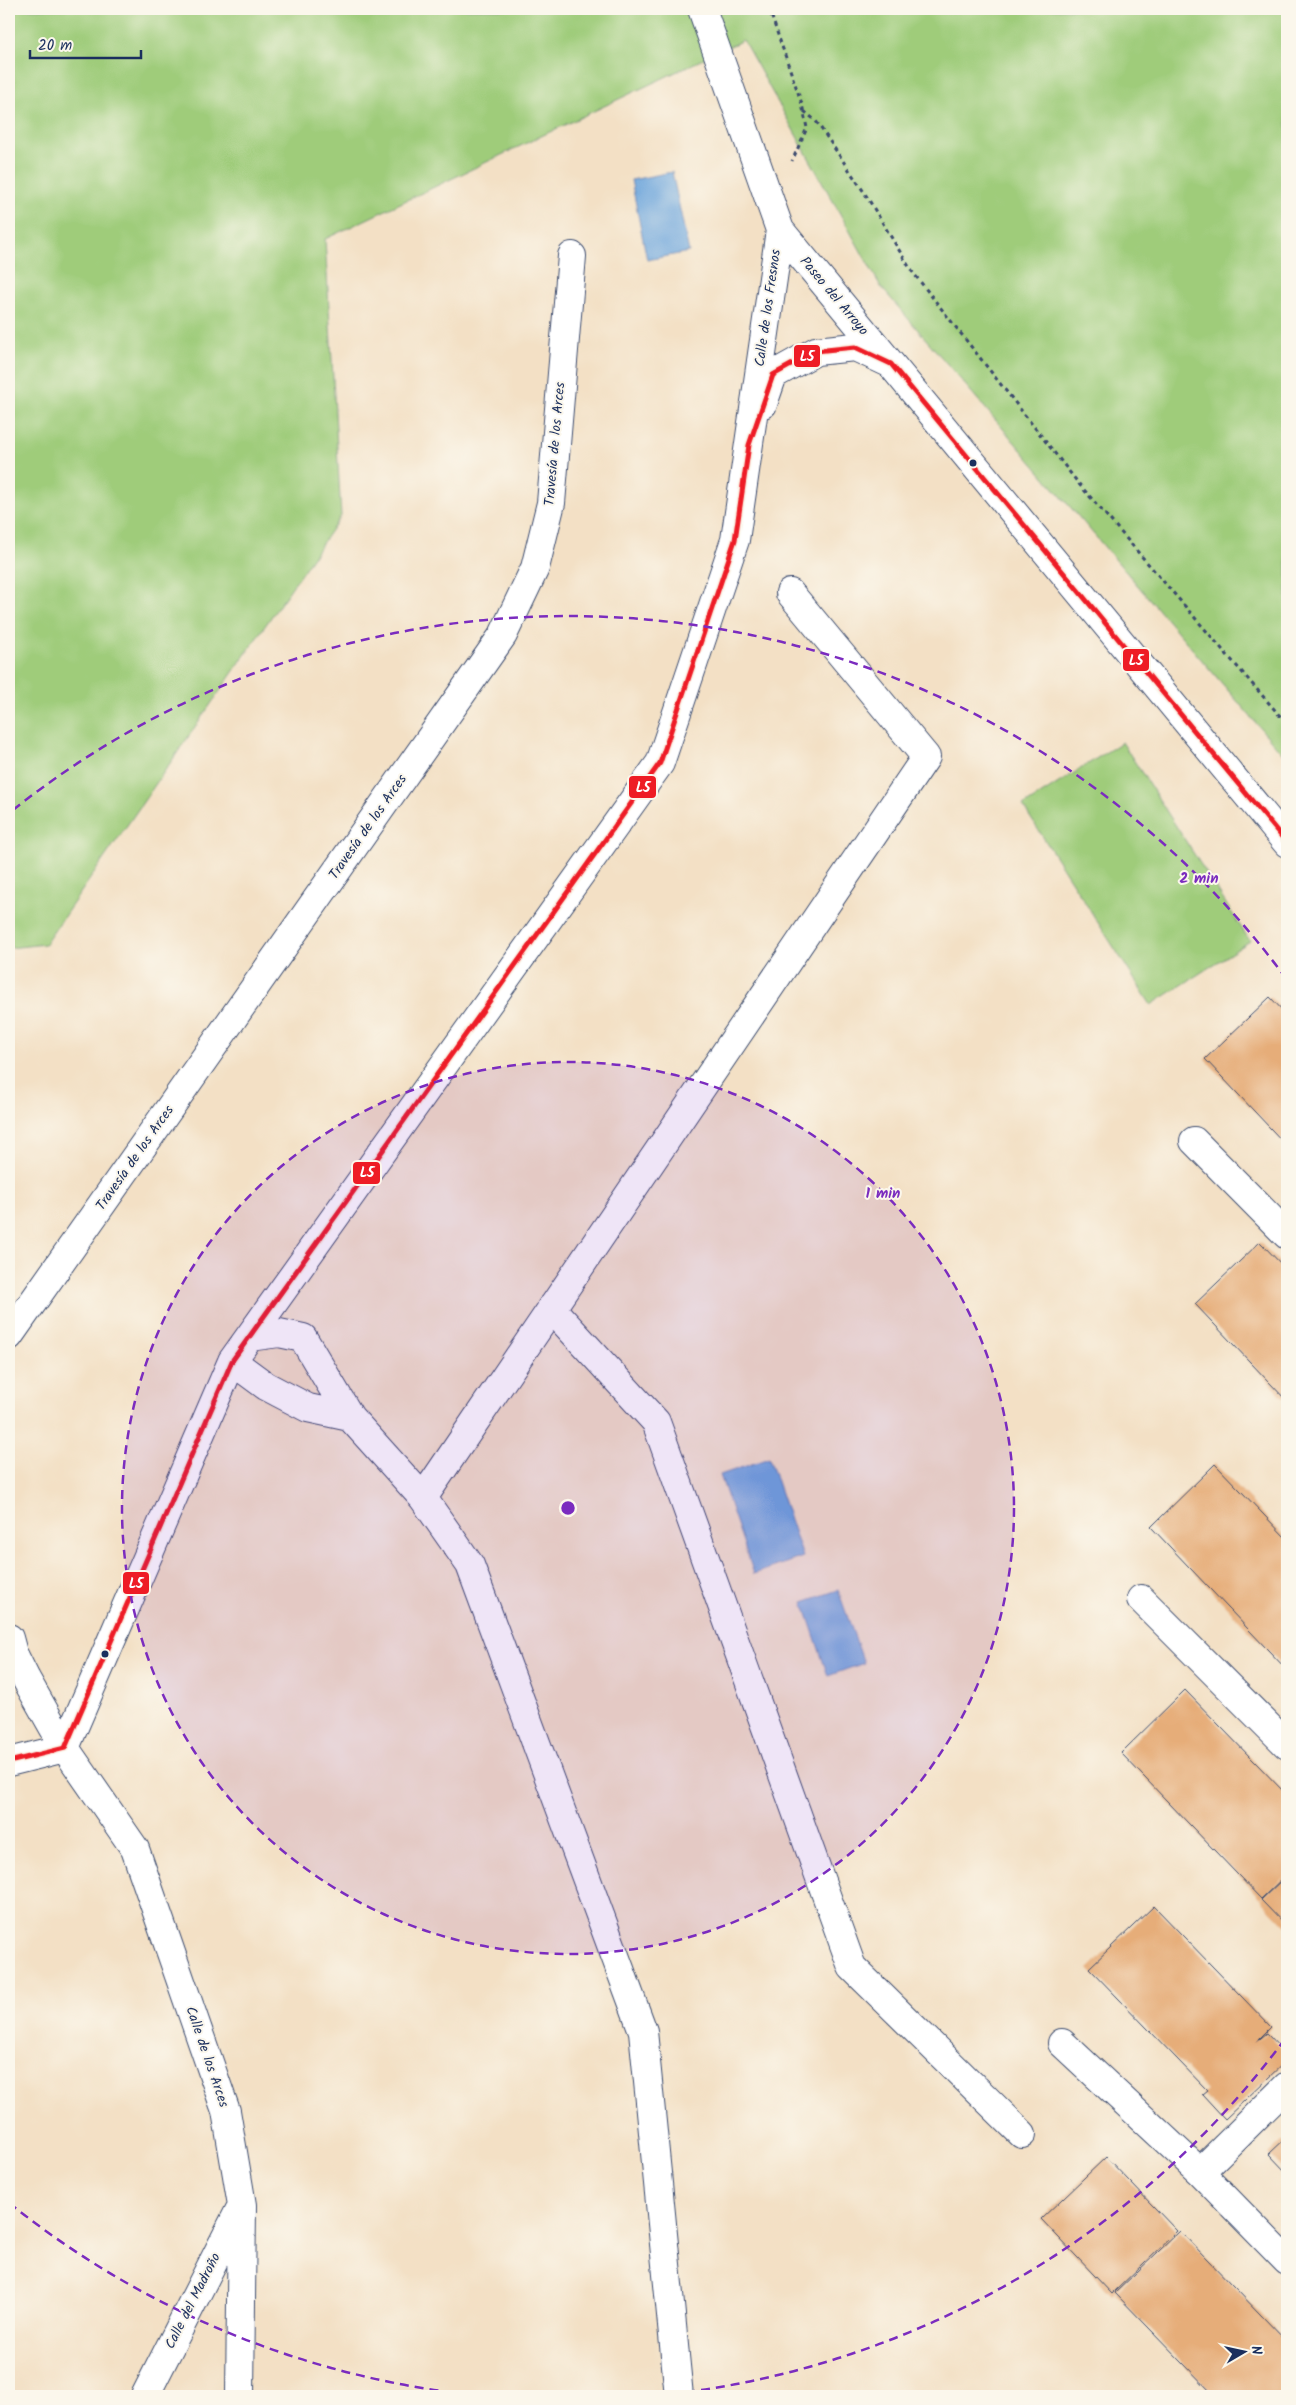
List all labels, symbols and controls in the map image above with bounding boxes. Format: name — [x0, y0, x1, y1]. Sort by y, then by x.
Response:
scale bar — [30, 28, 141, 60]
text: 20 m — [38, 34, 72, 58]
street label: Calle de los Fresnos — [749, 248, 787, 368]
street label: Paseo del Arroyo — [794, 251, 874, 341]
line badge: L5 — [793, 344, 821, 368]
text: L5 — [800, 346, 816, 368]
street label: Travesía de los Arces — [539, 381, 571, 507]
unlabelled marker — [968, 458, 978, 468]
line badge: L5 — [1122, 648, 1150, 672]
text: L5 — [1129, 650, 1145, 672]
street label: Travesía de los Arces — [323, 770, 413, 884]
line badge: L5 — [628, 775, 657, 799]
text: L5 — [636, 777, 652, 799]
text: 2 min — [1179, 867, 1219, 891]
street label: Travesía de los Arces — [90, 1101, 180, 1215]
line badge: L5 — [352, 1161, 381, 1185]
text: L5 — [360, 1162, 376, 1184]
text: 1 min — [866, 1182, 900, 1206]
centre of rings — [559, 1499, 577, 1517]
line badge: L5 — [122, 1571, 150, 1595]
text: L5 — [129, 1573, 145, 1595]
unlabelled marker — [100, 1649, 110, 1659]
street label: Calle de los Arces — [179, 2003, 235, 2111]
street label: Calle del Madroño — [159, 2249, 227, 2353]
north arrow — [1218, 2328, 1268, 2378]
text: N — [1244, 2344, 1267, 2356]

